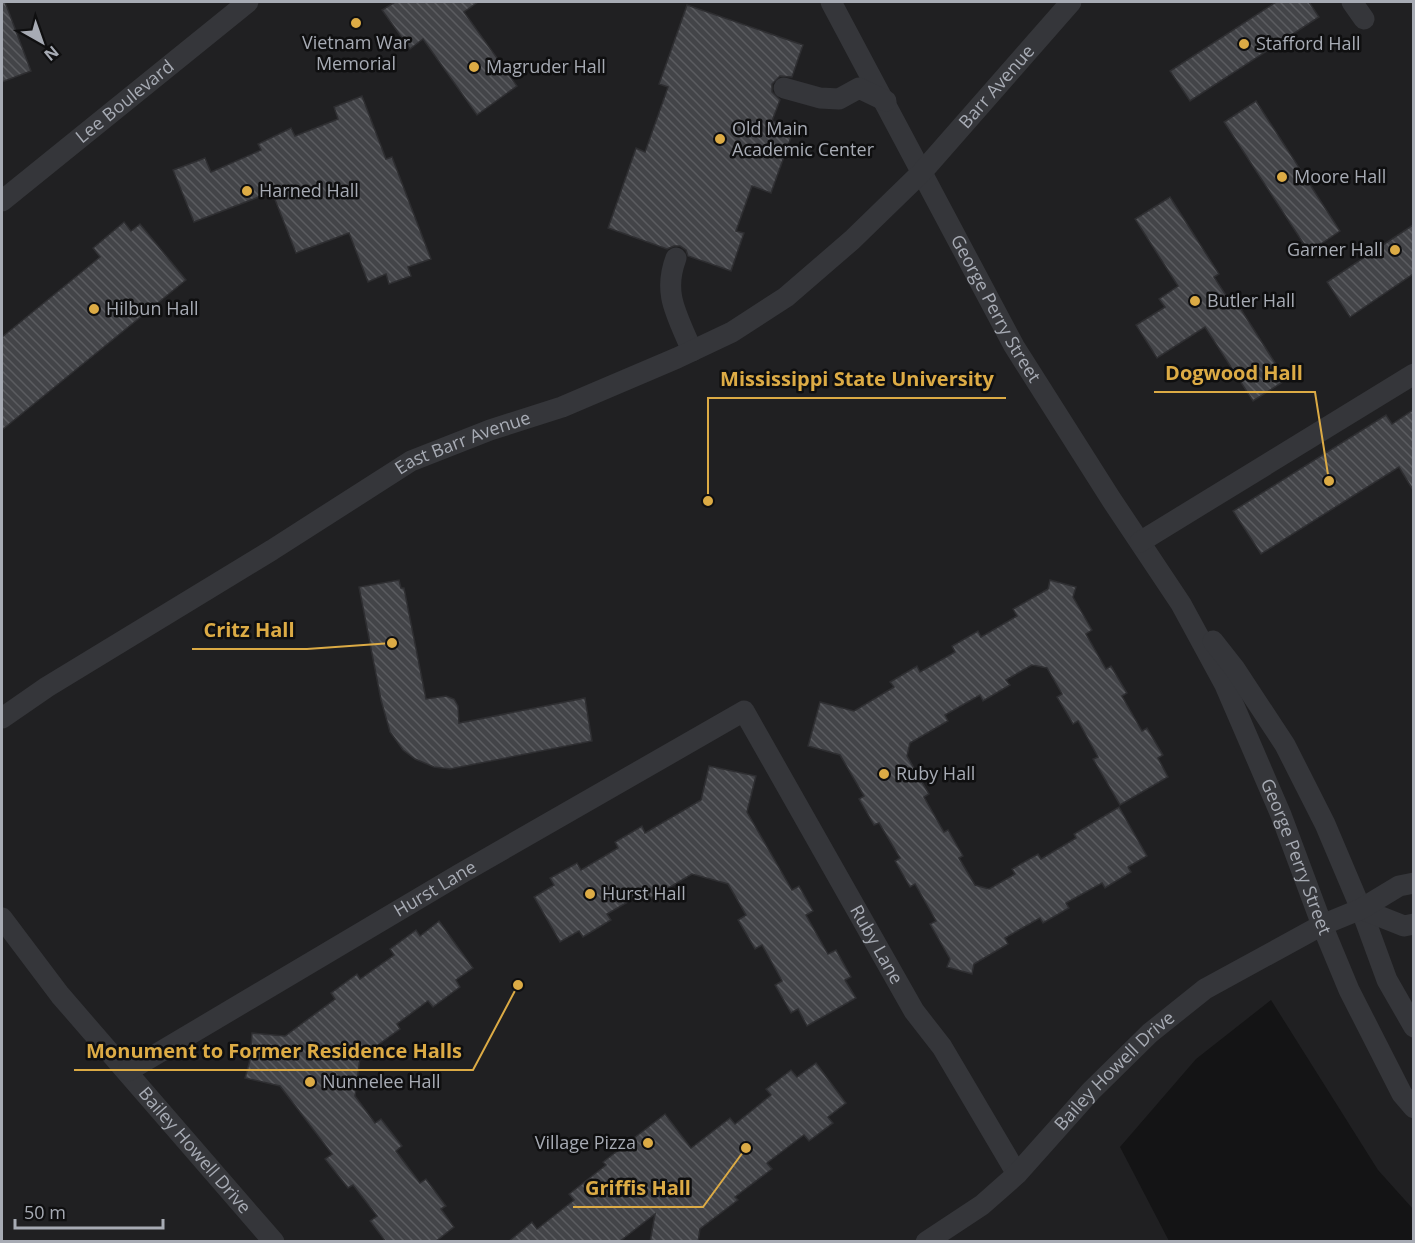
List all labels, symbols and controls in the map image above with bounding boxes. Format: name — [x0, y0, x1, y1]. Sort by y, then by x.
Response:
north arrow — [12, 12, 72, 72]
marker: Vietnam War Memorial — [349, 16, 363, 30]
place label: Vietnam War Memorial — [302, 30, 411, 75]
place label: Stafford Hall — [1256, 31, 1361, 55]
marker: Stafford Hall — [1237, 37, 1251, 51]
street label: Barr Avenue — [953, 39, 1039, 133]
text: N — [40, 41, 64, 66]
street label: Lee Boulevard — [70, 54, 178, 148]
place label: Magruder Hall — [486, 54, 606, 78]
marker: Magruder Hall — [467, 60, 481, 74]
place label: Old Main Academic Center — [732, 116, 875, 161]
marker: Old Main Academic Center — [713, 132, 727, 146]
place label: Moore Hall — [1294, 164, 1386, 188]
marker: Moore Hall — [1275, 170, 1289, 184]
place label: Harned Hall — [259, 178, 359, 202]
marker: Harned Hall — [240, 184, 254, 198]
street label: George Perry Street — [946, 230, 1047, 387]
place label: Garner Hall — [1287, 237, 1383, 261]
marker: Garner Hall — [1388, 243, 1402, 257]
place label: Butler Hall — [1207, 288, 1295, 312]
marker: Butler Hall — [1188, 294, 1202, 308]
place label: Hilbun Hall — [106, 296, 199, 320]
marker: Hilbun Hall — [87, 302, 101, 316]
callout: Dogwood Hall — [1154, 354, 1315, 392]
text: Dogwood Hall — [1165, 359, 1303, 386]
callout: Mississippi State University — [708, 360, 1006, 398]
text: Mississippi State University — [720, 365, 995, 392]
street label: East Barr Avenue — [390, 405, 533, 479]
callout: Critz Hall — [192, 611, 307, 649]
text: Critz Hall — [203, 616, 295, 643]
place label: Ruby Hall — [896, 761, 975, 785]
marker: Ruby Hall — [877, 767, 891, 781]
street label: George Perry Street — [1256, 774, 1338, 938]
street label: Hurst Lane — [389, 854, 480, 922]
place label: Hurst Hall — [602, 881, 686, 905]
marker: Hurst Hall — [583, 887, 597, 901]
street label: Ruby Lane — [845, 900, 909, 988]
street label: Bailey Howell Drive — [1048, 1005, 1179, 1135]
callout: Monument to Former Residence Halls — [74, 1032, 473, 1070]
text: Monument to Former Residence Halls — [86, 1037, 462, 1064]
place label: Nunnelee Hall — [322, 1069, 441, 1093]
marker: Nunnelee Hall — [303, 1075, 317, 1089]
street label: Bailey Howell Drive — [134, 1081, 257, 1218]
place label: Village Pizza — [535, 1130, 636, 1154]
marker: Village Pizza — [641, 1136, 655, 1150]
callout: Griffis Hall — [573, 1169, 703, 1207]
text: Griffis Hall — [585, 1174, 691, 1201]
scale bar — [15, 1192, 164, 1230]
text: 50 m — [24, 1200, 66, 1224]

